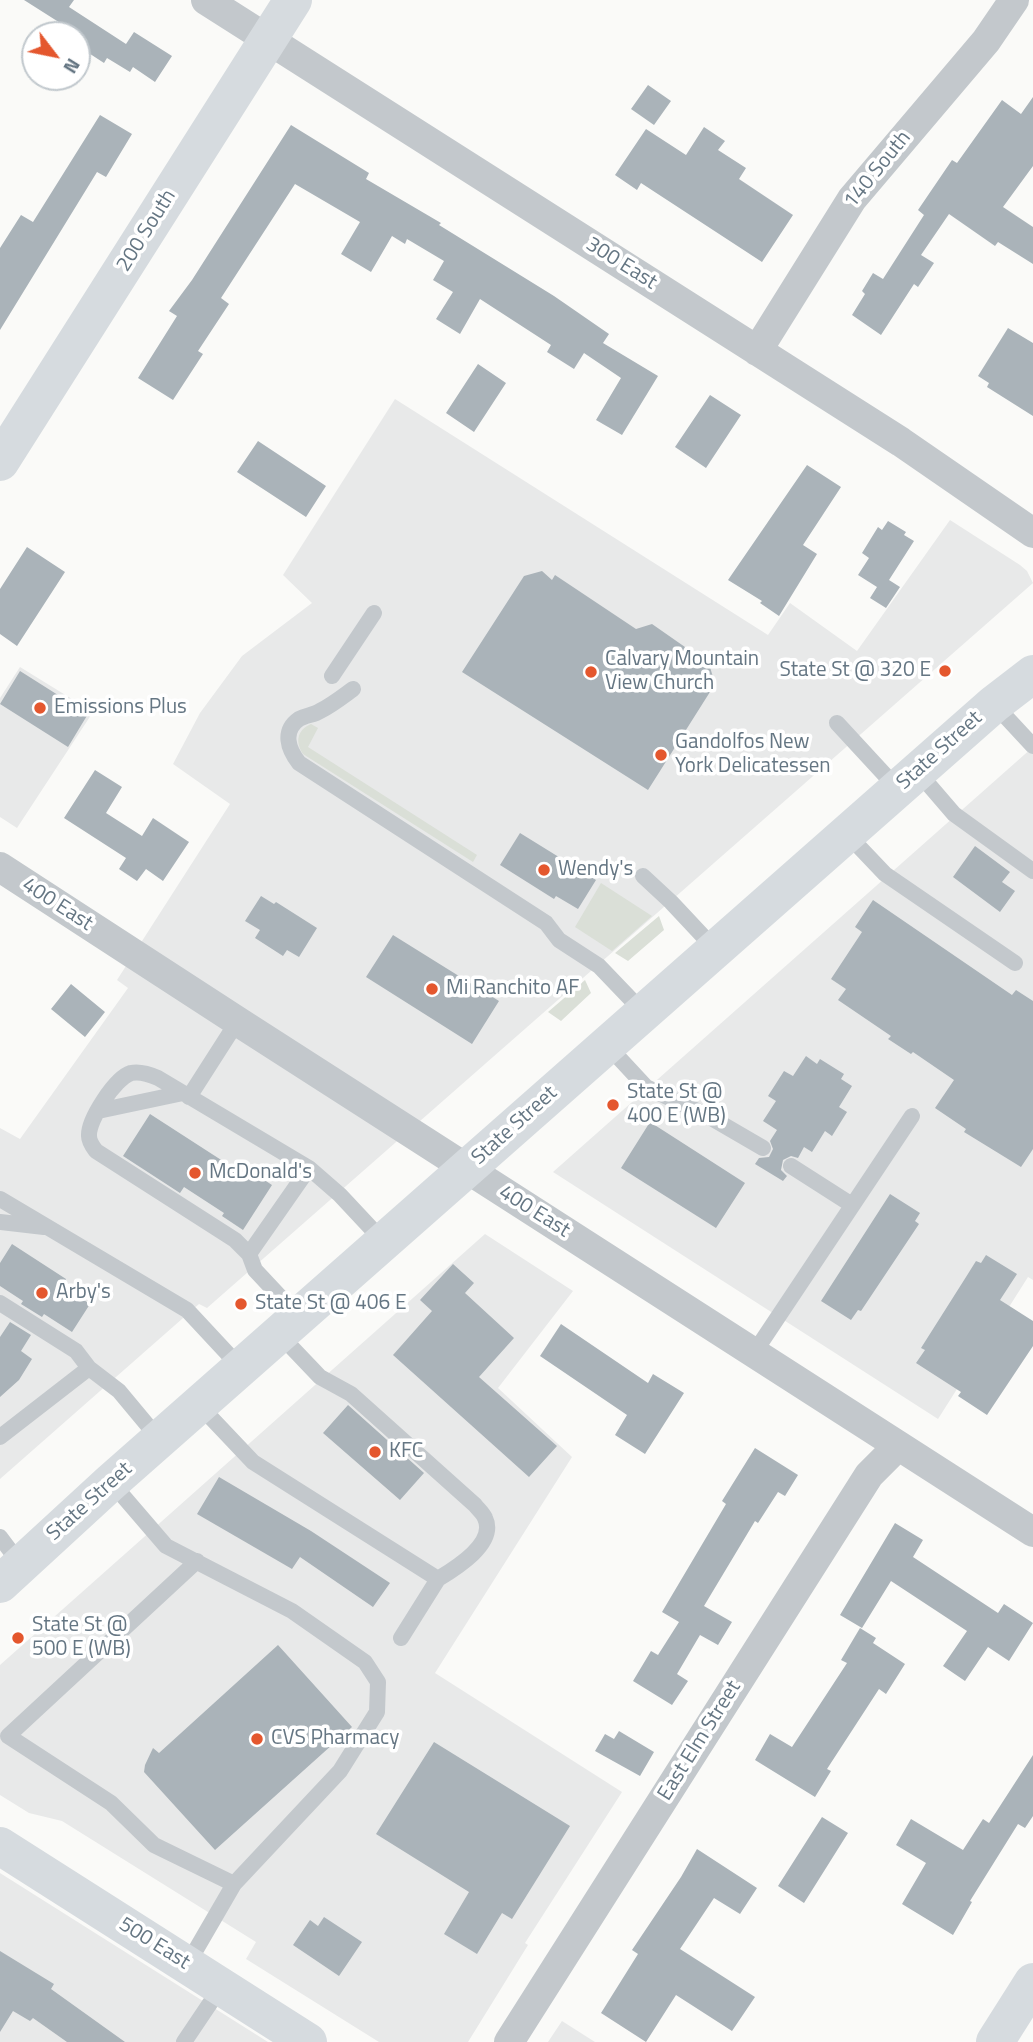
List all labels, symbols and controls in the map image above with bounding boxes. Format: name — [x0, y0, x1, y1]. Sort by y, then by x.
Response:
north arrow — [21, 21, 91, 91]
text: N — [57, 53, 88, 80]
street label: 140 South — [839, 126, 917, 214]
street label: 200 South — [112, 185, 182, 277]
street label: 300 East — [581, 232, 661, 296]
place label: Calvary Mountain View Church — [605, 647, 759, 697]
place label: State St @ 320 E — [779, 658, 931, 684]
marker: State St @ 320 E — [937, 663, 953, 679]
marker: Calvary Mountain View Church — [583, 664, 599, 680]
place label: Emissions Plus — [54, 695, 187, 721]
marker: Emissions Plus — [32, 700, 48, 716]
street label: State Street — [892, 706, 988, 796]
place label: Gandolfos New York Delicatessen — [675, 730, 831, 780]
marker: Gandolfos New York Delicatessen — [653, 747, 669, 763]
place label: Wendy's — [558, 857, 633, 883]
marker: Wendy's — [536, 862, 552, 878]
street label: 400 East — [17, 873, 97, 937]
place label: Mi Ranchito AF — [446, 976, 579, 1002]
marker: Mi Ranchito AF — [424, 981, 440, 997]
place label: State St @ 400 E (WB) — [627, 1080, 726, 1130]
street label: State Street — [467, 1081, 563, 1171]
marker: State St @ 400 E (WB) — [605, 1097, 621, 1113]
place label: McDonald's — [209, 1160, 312, 1186]
marker: McDonald's — [187, 1165, 203, 1181]
street label: 400 East — [494, 1180, 574, 1244]
place label: Arby's — [56, 1280, 111, 1306]
marker: Arby's — [34, 1285, 50, 1301]
place label: State St @ 406 E — [255, 1291, 407, 1317]
marker: State St @ 406 E — [233, 1296, 249, 1312]
place label: KFC — [389, 1439, 423, 1465]
marker: KFC — [367, 1444, 383, 1460]
street label: State Street — [42, 1457, 138, 1547]
place label: State St @ 500 E (WB) — [32, 1613, 131, 1663]
marker: State St @ 500 E (WB) — [10, 1630, 26, 1646]
street label: East Elm Street — [653, 1676, 747, 1806]
place label: CVS Pharmacy — [271, 1726, 399, 1752]
marker: CVS Pharmacy — [249, 1731, 265, 1747]
street label: 500 East — [114, 1912, 194, 1976]

